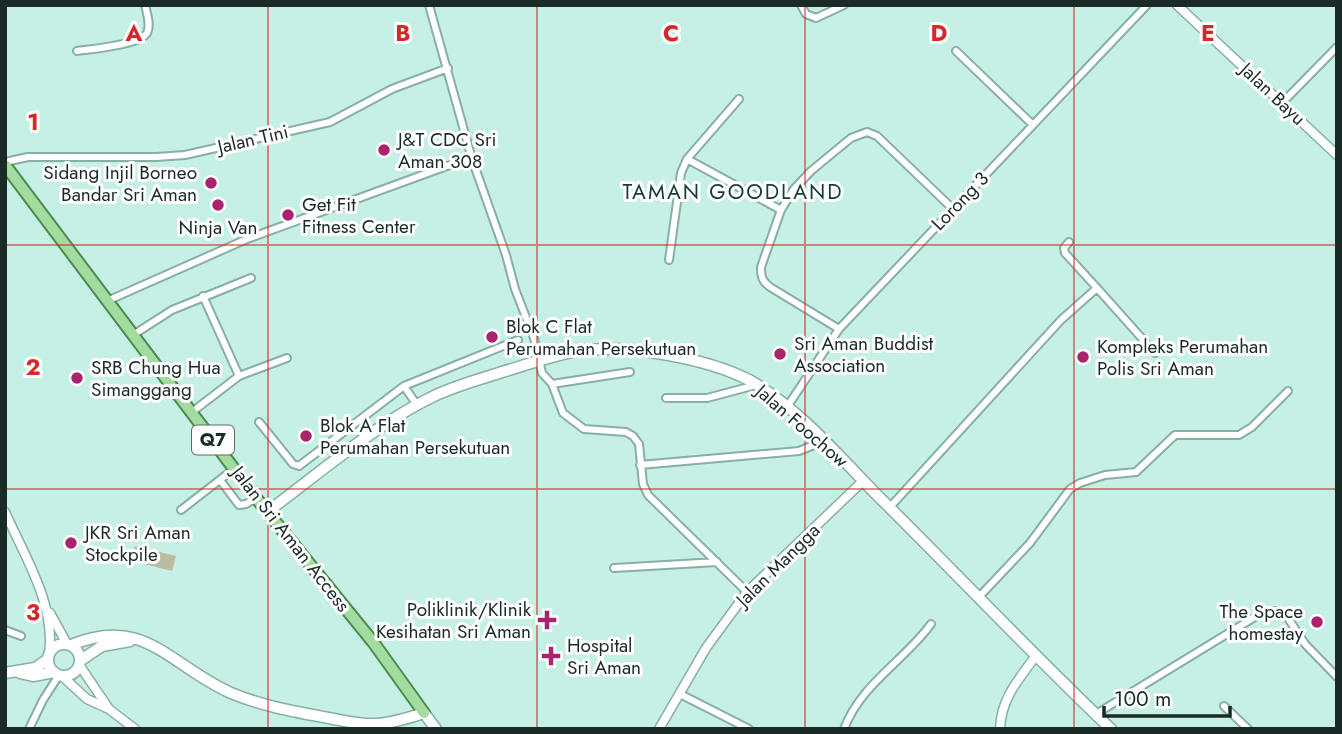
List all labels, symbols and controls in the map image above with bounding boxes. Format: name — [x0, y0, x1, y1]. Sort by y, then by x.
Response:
text: A — [125, 16, 143, 50]
text: B — [395, 16, 411, 50]
text: C — [663, 16, 679, 50]
text: D — [931, 16, 948, 50]
text: E — [1201, 16, 1215, 50]
street label: Jalan Bayu — [1232, 55, 1312, 131]
text: 1 — [27, 105, 39, 139]
street label: Jalan Tini — [212, 118, 291, 161]
place label: J&T CDC Sri Aman 308 — [395, 126, 496, 175]
marker: J&T CDC Sri Aman 308 — [376, 142, 392, 158]
place label: Sidang Injil Borneo Bandar Sri Aman — [43, 159, 197, 208]
street label: Lorong 3 — [925, 166, 995, 236]
marker: Sidang Injil Borneo Bandar Sri Aman — [203, 175, 219, 191]
district label: TAMAN GOODLAND — [622, 177, 844, 207]
place label: Get Fit Fitness Center — [302, 191, 416, 240]
marker: Ninja Van — [210, 197, 226, 213]
marker: Get Fit Fitness Center — [280, 207, 296, 223]
place label: Ninja Van — [179, 214, 257, 241]
place label: Blok C Flat Perumahan Persekutuan — [506, 313, 696, 362]
marker: Blok C Flat Perumahan Persekutuan — [484, 329, 500, 345]
place label: Sri Aman Buddist Association — [794, 330, 934, 379]
place label: Kompleks Perumahan Polis Sri Aman — [1097, 333, 1268, 382]
marker: Sri Aman Buddist Association — [772, 346, 788, 362]
marker: Kompleks Perumahan Polis Sri Aman — [1075, 349, 1091, 365]
text: 2 — [25, 350, 41, 384]
place label: SRB Chung Hua Simanggang — [91, 354, 221, 403]
marker: SRB Chung Hua Simanggang — [69, 370, 85, 386]
street label: Jalan Foochow — [748, 376, 854, 474]
place label: Blok A Flat Perumahan Persekutuan — [320, 412, 510, 461]
road number: Q7 — [192, 426, 234, 454]
marker: Blok A Flat Perumahan Persekutuan — [298, 428, 314, 444]
street label: Jalan Sri Aman Access — [224, 458, 357, 618]
street label: Jalan Mangga — [728, 517, 826, 615]
place label: JKR Sri Aman Stockpile — [82, 519, 191, 568]
marker: JKR Sri Aman Stockpile — [63, 535, 79, 551]
text: 3 — [26, 595, 40, 629]
place label: Poliklinik/Klinik Kesihatan Sri Aman — [376, 596, 532, 645]
place label: The Space homestay — [1219, 598, 1304, 647]
marker: Poliklinik/Klinik Kesihatan Sri Aman — [537, 610, 557, 630]
marker: The Space homestay — [1309, 614, 1325, 630]
place label: Hospital Sri Aman — [567, 632, 641, 681]
marker: Hospital Sri Aman — [541, 646, 561, 666]
scale bar — [1104, 674, 1230, 718]
text: 100 m — [1114, 684, 1171, 714]

